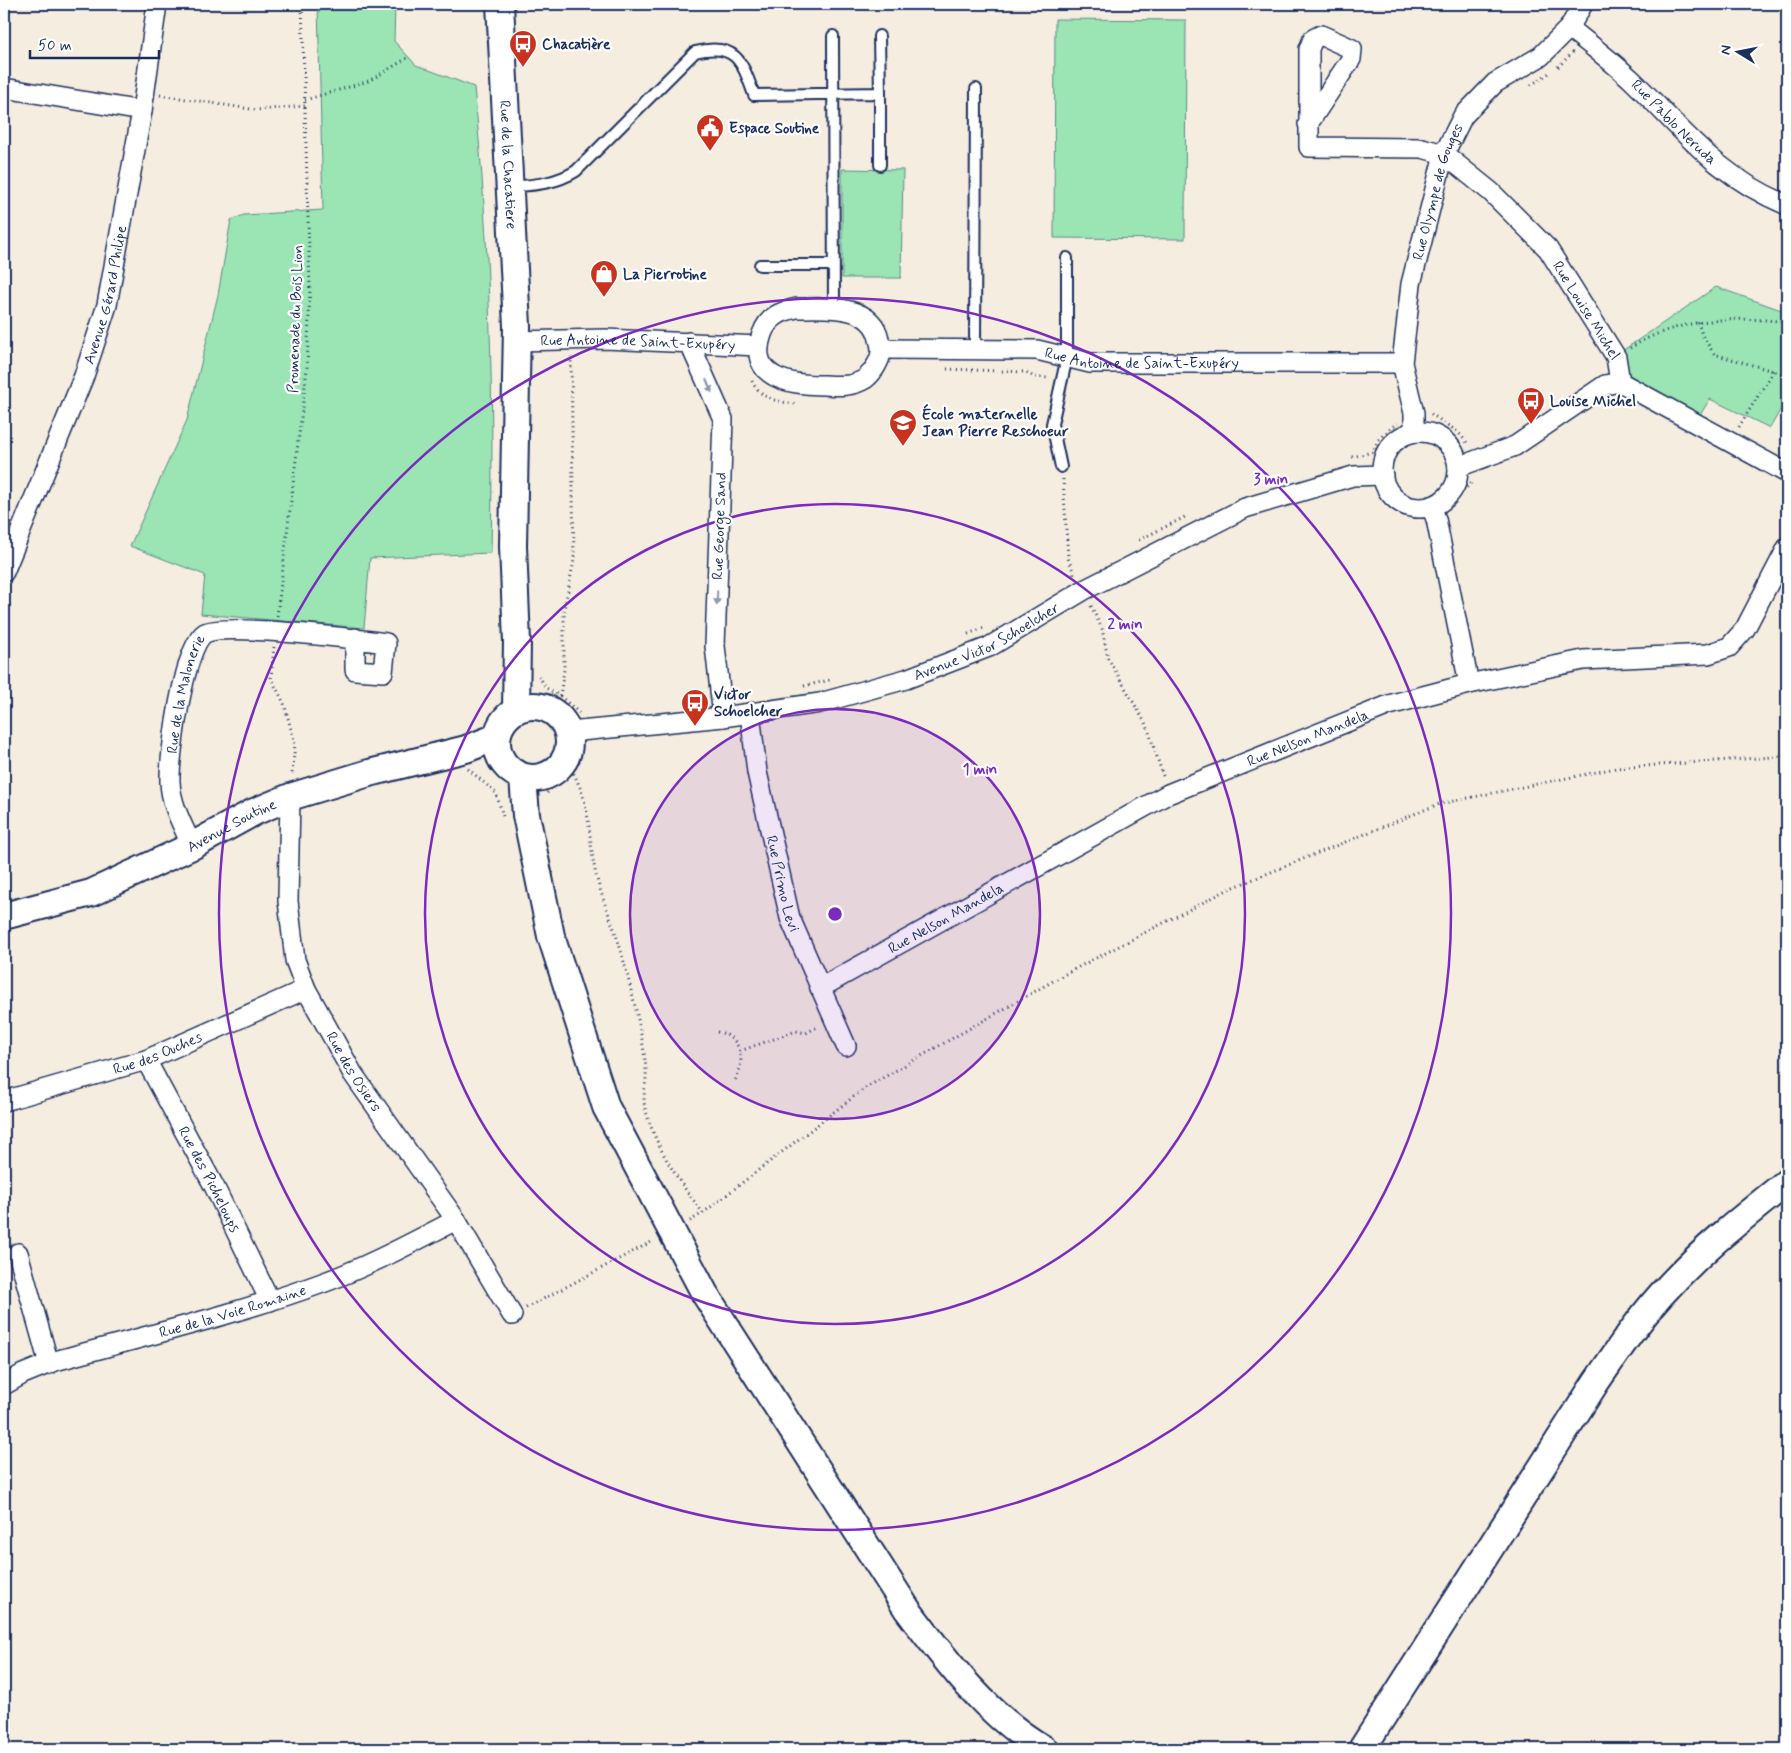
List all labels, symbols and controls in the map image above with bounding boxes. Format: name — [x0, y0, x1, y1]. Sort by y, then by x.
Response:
scale bar — [30, 28, 159, 60]
north arrow — [1714, 28, 1764, 78]
bus stop icon: Chacatière — [508, 29, 538, 68]
place label: Chacatière — [542, 35, 611, 55]
text: 50 m — [38, 36, 72, 56]
text: N — [1717, 44, 1736, 56]
street label: Rue Pablo Neruda — [1626, 76, 1721, 170]
street label: Rue de la Chacatiere — [494, 100, 521, 230]
public building icon: Espace Soutine — [695, 113, 725, 152]
place label: Espace Soutine — [729, 119, 820, 139]
street label: Rue Olympe de Gouges — [1408, 120, 1469, 262]
street label: Avenue Gérard Philipe — [80, 224, 132, 367]
street label: Promenade du Bois Lion — [283, 245, 309, 393]
street label: Rue Louise Michel — [1547, 258, 1624, 364]
shop icon: La Pierrotine — [589, 259, 619, 298]
place label: La Pierrotine — [623, 265, 707, 285]
street label: Rue Antoine de Saint-Exupéry — [540, 330, 736, 356]
street label: Rue Antoine de Saint-Exupéry — [1043, 343, 1239, 374]
one-way arrow — [705, 379, 713, 393]
bus stop icon: Louise Michel — [1516, 386, 1546, 425]
place label: Louise Michel — [1550, 392, 1636, 412]
place label: École maternelle Jean Pierre Reschoeur — [922, 403, 1069, 442]
school or university icon: École maternelle Jean Pierre Reschoeur — [888, 408, 918, 447]
text: 3 min — [1254, 470, 1288, 490]
street label: Rue George Sand — [708, 472, 733, 580]
one-way arrow — [712, 590, 720, 606]
street label: Avenue Victor Schoelcher — [911, 598, 1063, 686]
text: 2 min — [1107, 615, 1143, 635]
street label: Rue de la Malonerie — [163, 630, 211, 755]
place label: Victor Schoelcher — [714, 685, 783, 722]
bus stop icon: Victor Schoelcher — [680, 688, 710, 727]
street label: Rue Nelson Mandela — [1244, 705, 1372, 772]
text: 1 min — [963, 760, 997, 780]
street label: Avenue Soutine — [184, 795, 280, 858]
street label: Rue Primo Levi — [761, 834, 804, 935]
street label: Rue Nelson Mandela — [885, 878, 1008, 959]
centre of rings — [826, 905, 844, 923]
street label: Rue des Ouches — [111, 1027, 206, 1080]
street label: Rue des Osiers — [321, 1029, 386, 1116]
street label: Rue des Picheloups — [173, 1123, 244, 1236]
street label: Rue de la Voie Romaine — [157, 1280, 309, 1343]

